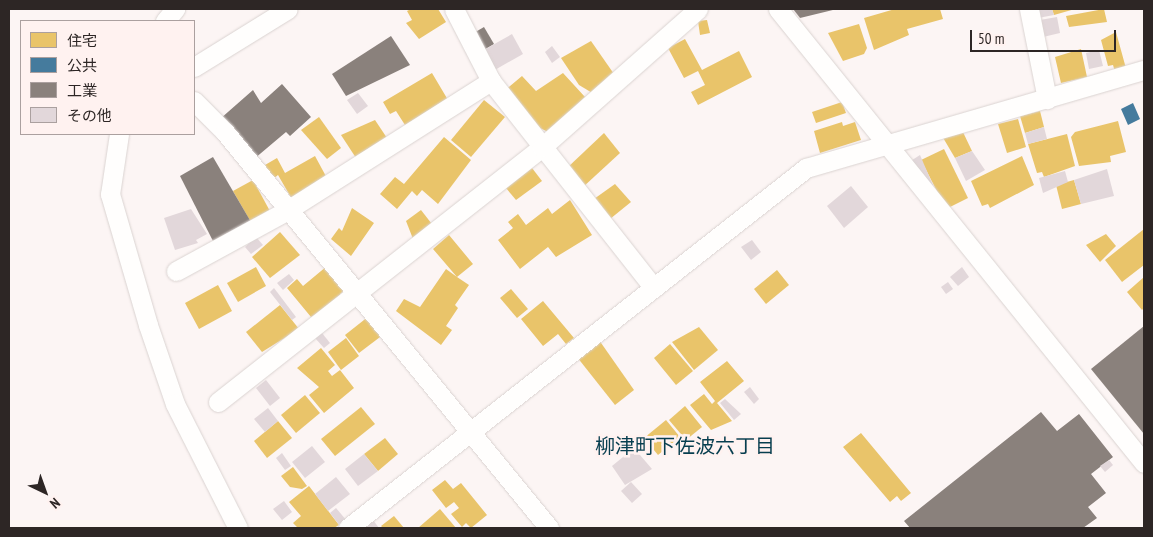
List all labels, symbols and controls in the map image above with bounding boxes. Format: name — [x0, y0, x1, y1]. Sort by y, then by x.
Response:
legend — [20, 20, 195, 135]
scale bar — [973, 20, 1119, 52]
text: 50 m — [978, 29, 1004, 48]
text: 住宅 — [67, 31, 97, 50]
text: 公共 — [67, 56, 97, 75]
text: 工業 — [67, 81, 97, 100]
text: その他 — [67, 106, 112, 125]
district label: 柳津町下佐波六丁目 — [595, 434, 775, 458]
north arrow — [20, 467, 70, 517]
text: N — [46, 494, 64, 512]

